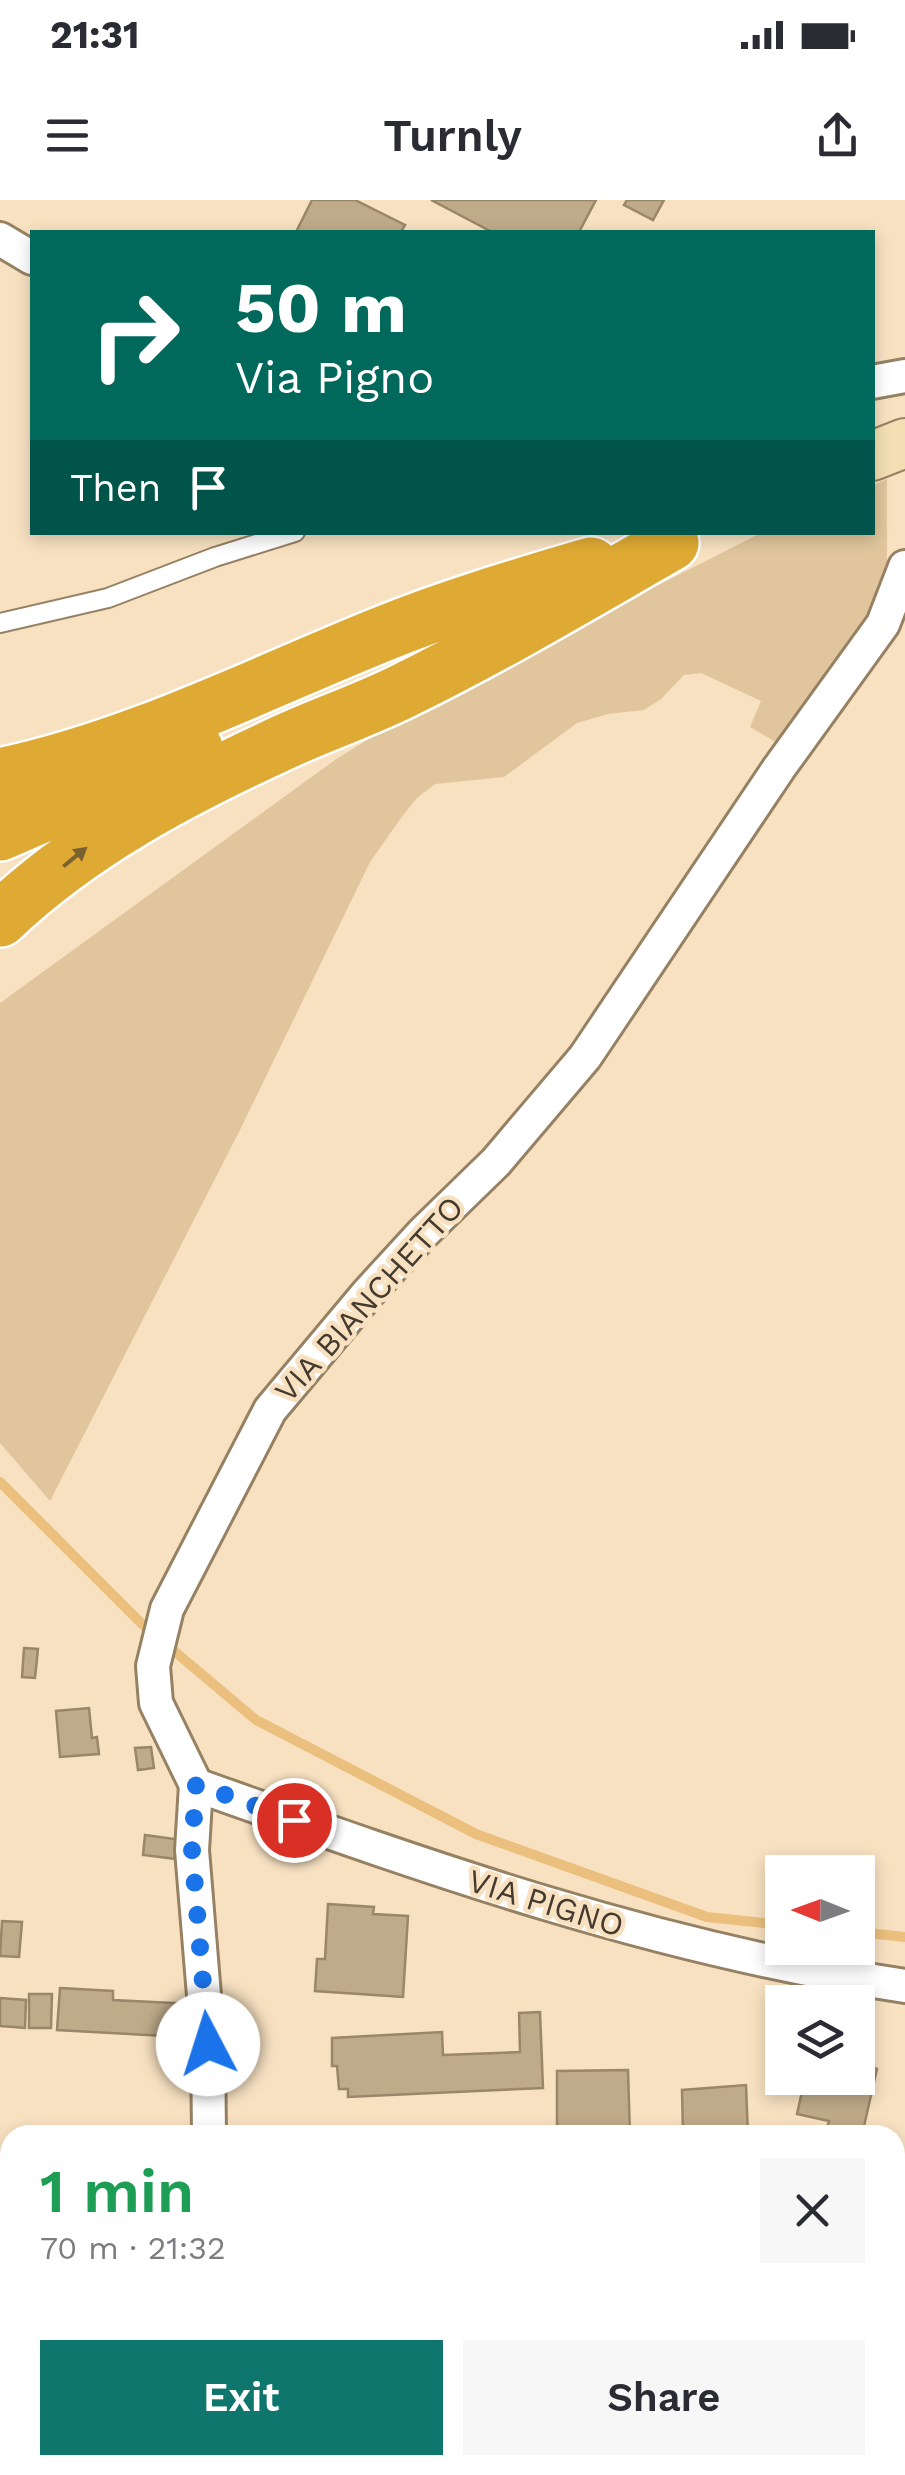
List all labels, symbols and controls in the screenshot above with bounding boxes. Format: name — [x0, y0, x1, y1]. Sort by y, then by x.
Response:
text: 21:31 — [50, 13, 139, 57]
icon: menu — [40, 108, 95, 163]
icon: share — [810, 108, 865, 163]
text: Turnly — [383, 109, 522, 162]
text: 50 m — [235, 267, 407, 349]
icon: right — [70, 270, 200, 400]
text: Via Pigno — [235, 351, 434, 404]
icon: arrive — [181, 460, 236, 515]
text: Then — [70, 466, 161, 510]
one-way arrow — [63, 847, 88, 868]
street label: VIA BIANCHETTO — [267, 1188, 471, 1410]
pin — [252, 1778, 337, 1863]
icon: arrive — [267, 1793, 322, 1848]
north arrow — [765, 1855, 875, 1965]
map controls — [765, 1855, 875, 2095]
street label: VIA PIGNO — [464, 1861, 628, 1945]
button: layers — [765, 1985, 875, 2095]
position arrow — [156, 1992, 260, 2096]
text: 1 min — [40, 2156, 194, 2227]
button: close — [760, 2158, 865, 2263]
text: 70 m · 21:32 — [40, 2229, 226, 2267]
button: Exit — [40, 2340, 443, 2455]
button: Share — [463, 2340, 865, 2455]

